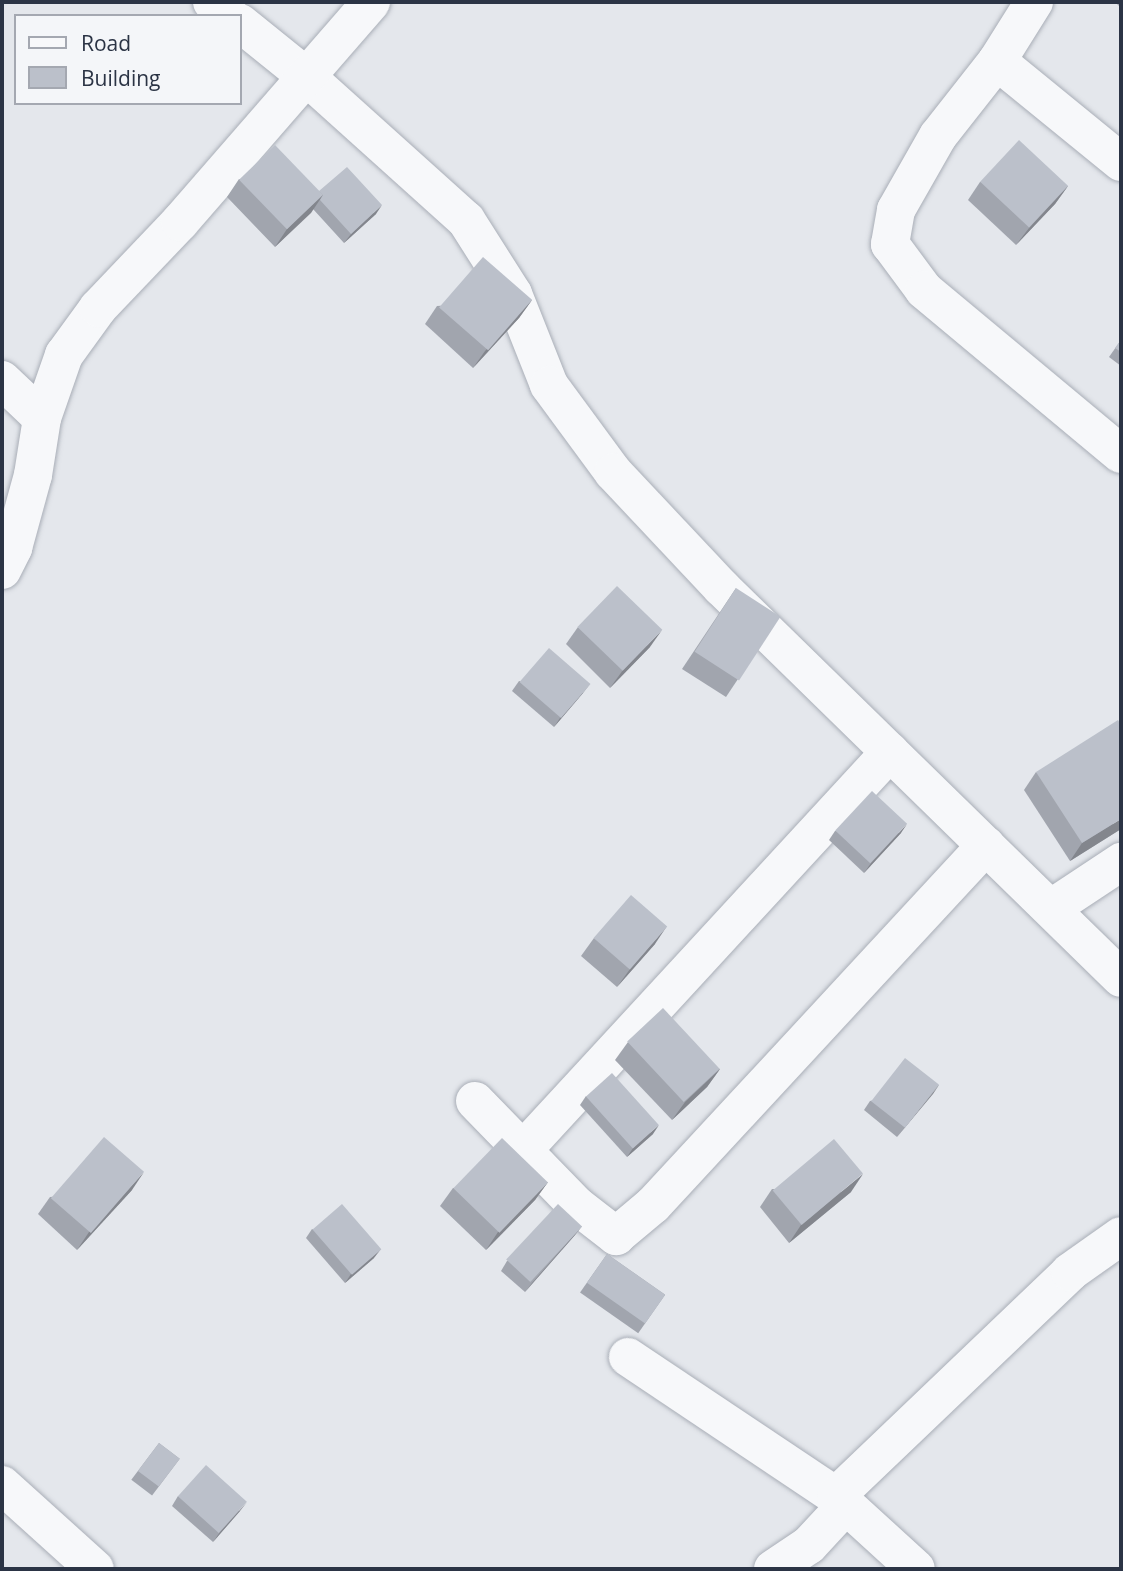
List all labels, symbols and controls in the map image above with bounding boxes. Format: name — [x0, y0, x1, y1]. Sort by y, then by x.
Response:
legend — [14, 14, 242, 105]
text: Road — [81, 29, 131, 57]
text: Building — [81, 64, 160, 92]

